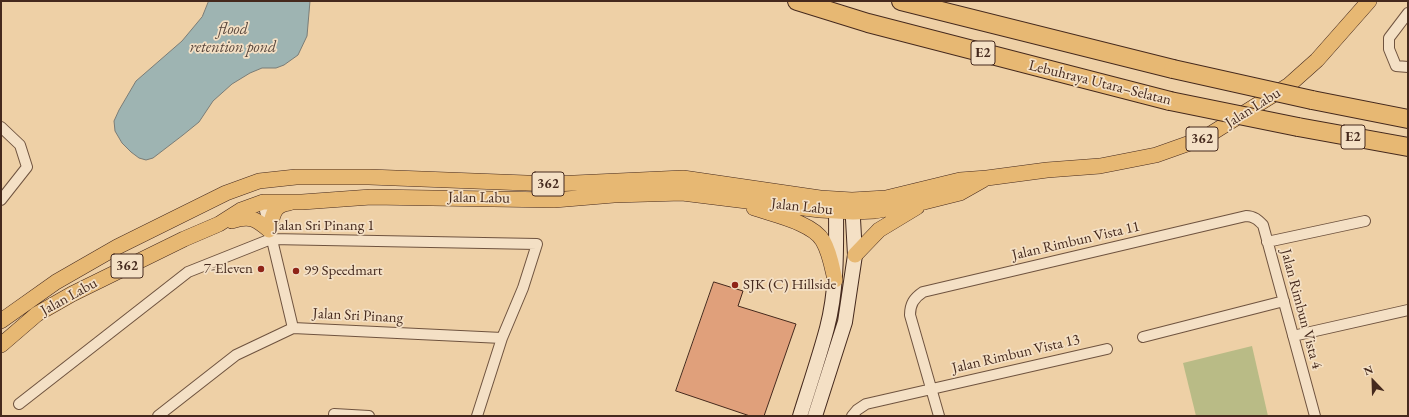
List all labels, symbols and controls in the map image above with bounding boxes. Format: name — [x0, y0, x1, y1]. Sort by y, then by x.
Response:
water label: flood retention pond — [190, 20, 276, 58]
road number: E2 — [971, 41, 995, 65]
street label: Lebuhraya Utara–Selatan — [1027, 57, 1173, 109]
street label: Jalan Labu — [1222, 84, 1284, 132]
road number: E2 — [1341, 125, 1365, 149]
road number: 362 — [1186, 127, 1218, 151]
road number: 362 — [532, 172, 564, 196]
street label: Jalan Labu — [448, 188, 510, 208]
street label: Jalan Labu — [770, 195, 834, 219]
street label: Jalan Sri Pinang 1 — [274, 217, 374, 235]
street label: Jalan Rimbun Vista 11 — [1010, 218, 1142, 264]
street label: Jalan Rimbun Vista 4 — [1276, 247, 1326, 371]
road number: 362 — [111, 254, 143, 278]
place label: 7-Eleven — [204, 260, 253, 278]
place label: 99 Speedmart — [304, 262, 383, 280]
marker: 7-Eleven — [256, 264, 266, 274]
marker: 99 Speedmart — [291, 266, 301, 276]
street label: Jalan Labu — [38, 274, 100, 320]
place label: SJK (C) Hillside — [743, 276, 836, 294]
marker: SJK (C) Hillside — [730, 280, 740, 290]
street label: Jalan Sri Pinang — [312, 305, 404, 327]
street label: Jalan Rimbun Vista 13 — [950, 331, 1082, 377]
north arrow — [1353, 361, 1393, 401]
text: N — [1361, 362, 1375, 378]

